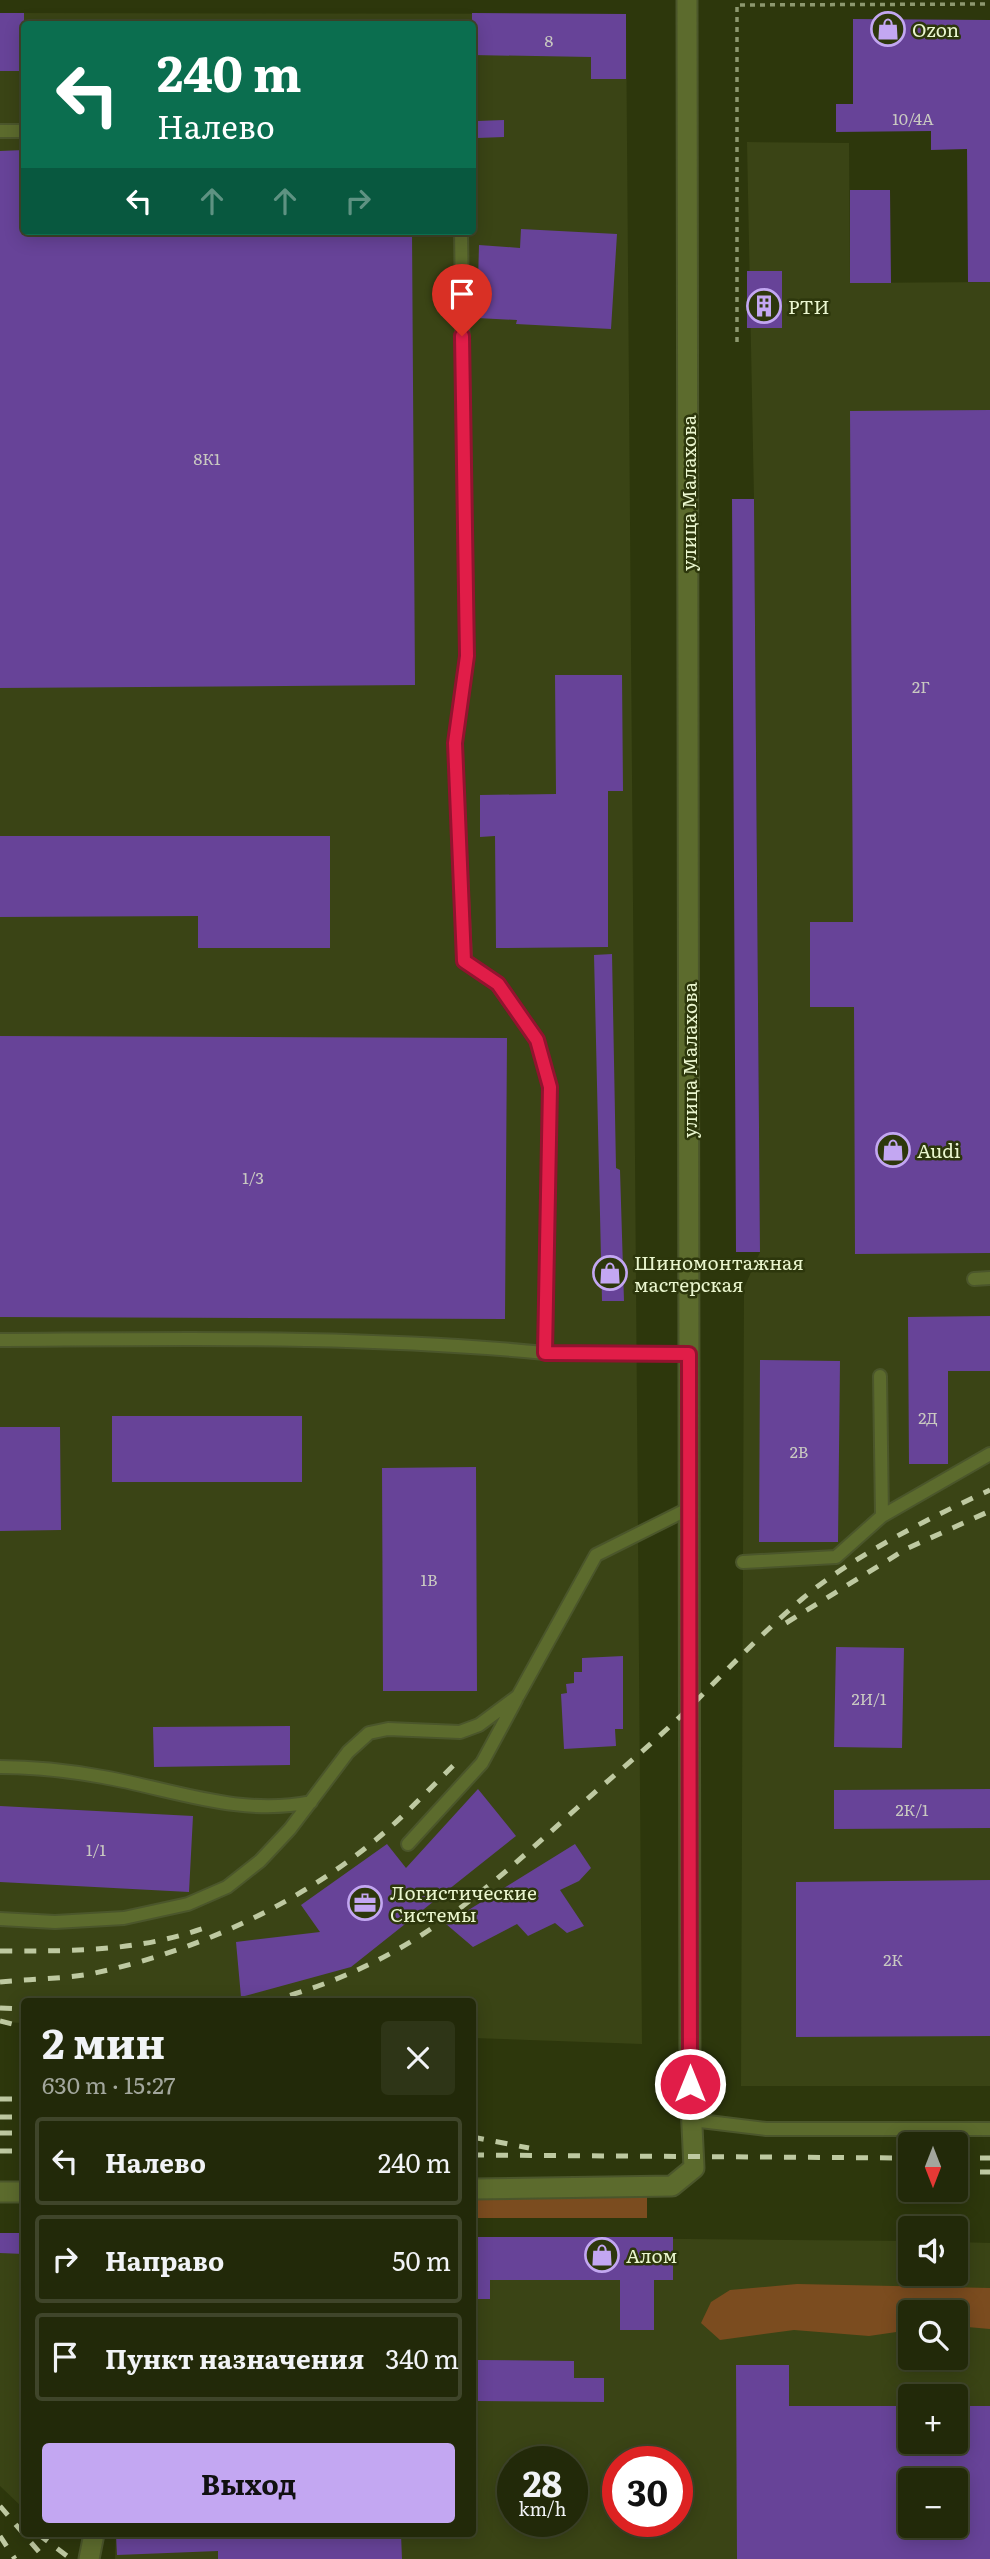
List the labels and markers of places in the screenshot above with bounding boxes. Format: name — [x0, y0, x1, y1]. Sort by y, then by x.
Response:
shop icon: Ozon — [869, 10, 907, 48]
place label: Ozon — [912, 15, 959, 43]
pin — [432, 264, 492, 336]
building icon: РТИ — [745, 287, 783, 325]
place label: РТИ — [788, 292, 829, 320]
shop icon: Audi — [874, 1131, 912, 1169]
place label: Audi — [917, 1136, 960, 1164]
place label: Шиномонтажная мастерская — [634, 1248, 804, 1298]
shop icon: Шиномонтажная мастерская — [591, 1254, 629, 1292]
place label: Логистические Системы — [390, 1878, 537, 1928]
office icon: Логистические Системы — [346, 1884, 384, 1922]
shop icon: Алом — [583, 2236, 621, 2274]
place label: Алом — [626, 2241, 677, 2269]

